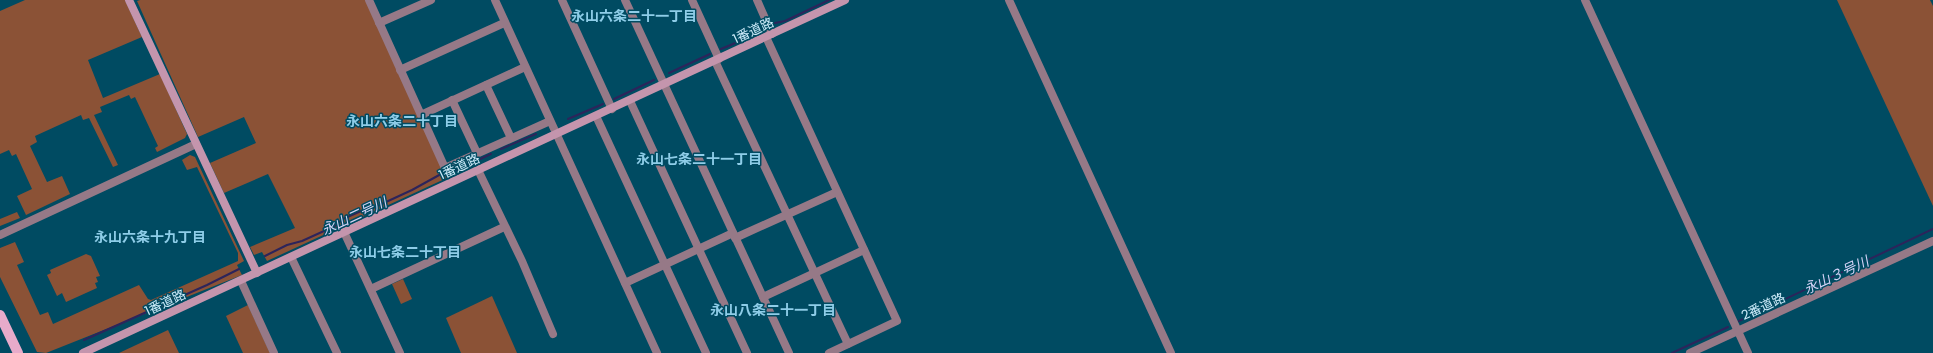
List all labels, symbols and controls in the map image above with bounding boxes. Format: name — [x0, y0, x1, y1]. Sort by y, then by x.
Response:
district label: 永山六条二十一丁目 — [571, 6, 697, 26]
street label: 1番道路 — [730, 13, 777, 48]
district label: 永山六条二十丁目 — [346, 111, 458, 131]
street label: 1番道路 — [436, 149, 483, 184]
district label: 永山七条二十一丁目 — [636, 149, 762, 169]
water label: 永山二号川 — [318, 191, 392, 240]
district label: 永山六条十九丁目 — [94, 227, 206, 247]
district label: 永山七条二十丁目 — [349, 242, 461, 262]
water label: 永山３号川 — [1800, 250, 1874, 299]
street label: 1番道路 — [142, 285, 189, 320]
street label: 2番道路 — [1738, 288, 1788, 325]
district label: 永山八条二十一丁目 — [710, 300, 836, 320]

